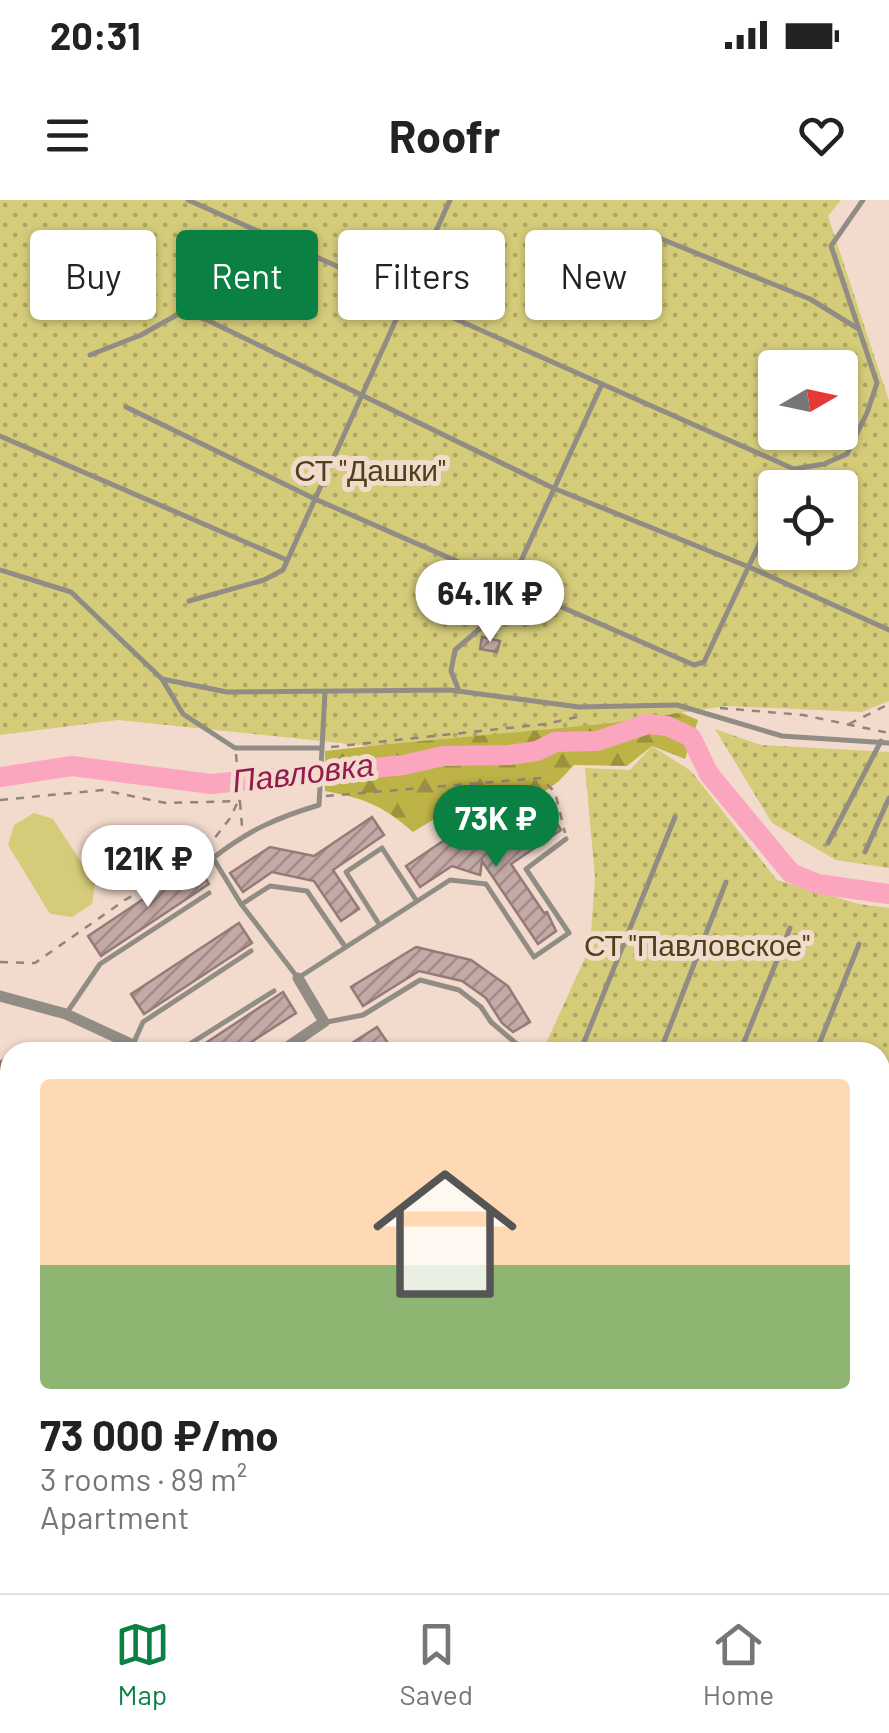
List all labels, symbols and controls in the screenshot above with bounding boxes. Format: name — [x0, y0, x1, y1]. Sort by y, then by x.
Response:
text: 20:31 — [50, 12, 141, 58]
icon: menu — [40, 108, 95, 163]
text: Roofr — [389, 108, 500, 162]
icon: heart — [794, 108, 849, 163]
chip: Buy — [30, 230, 156, 320]
chip: Rent — [176, 230, 318, 320]
chip: Filters — [338, 230, 505, 320]
chip: New — [525, 230, 662, 320]
north arrow — [758, 350, 858, 450]
map controls — [758, 350, 858, 570]
park label: СТ "Дашки" — [294, 451, 446, 487]
button: locate — [758, 470, 858, 570]
pin: 64.1K ₽ — [398, 560, 582, 645]
text: 64.1K ₽ — [437, 573, 543, 611]
water label: Павловка — [230, 743, 376, 799]
pin: 73K ₽ — [426, 785, 566, 870]
text: 73K ₽ — [455, 798, 537, 836]
pin: 121K ₽ — [67, 825, 229, 910]
text: 121K ₽ — [103, 838, 193, 876]
park label: СТ "Павловское" — [584, 926, 810, 962]
icon: home — [355, 1144, 535, 1324]
text: 73 000 ₽/mo — [40, 1409, 279, 1459]
text: 3 rooms · 89 m² — [40, 1459, 247, 1497]
text: Apartment — [40, 1497, 189, 1535]
tab: Map — [115, 1617, 170, 1711]
tab: Saved — [400, 1617, 473, 1711]
tab: Home — [703, 1617, 774, 1711]

